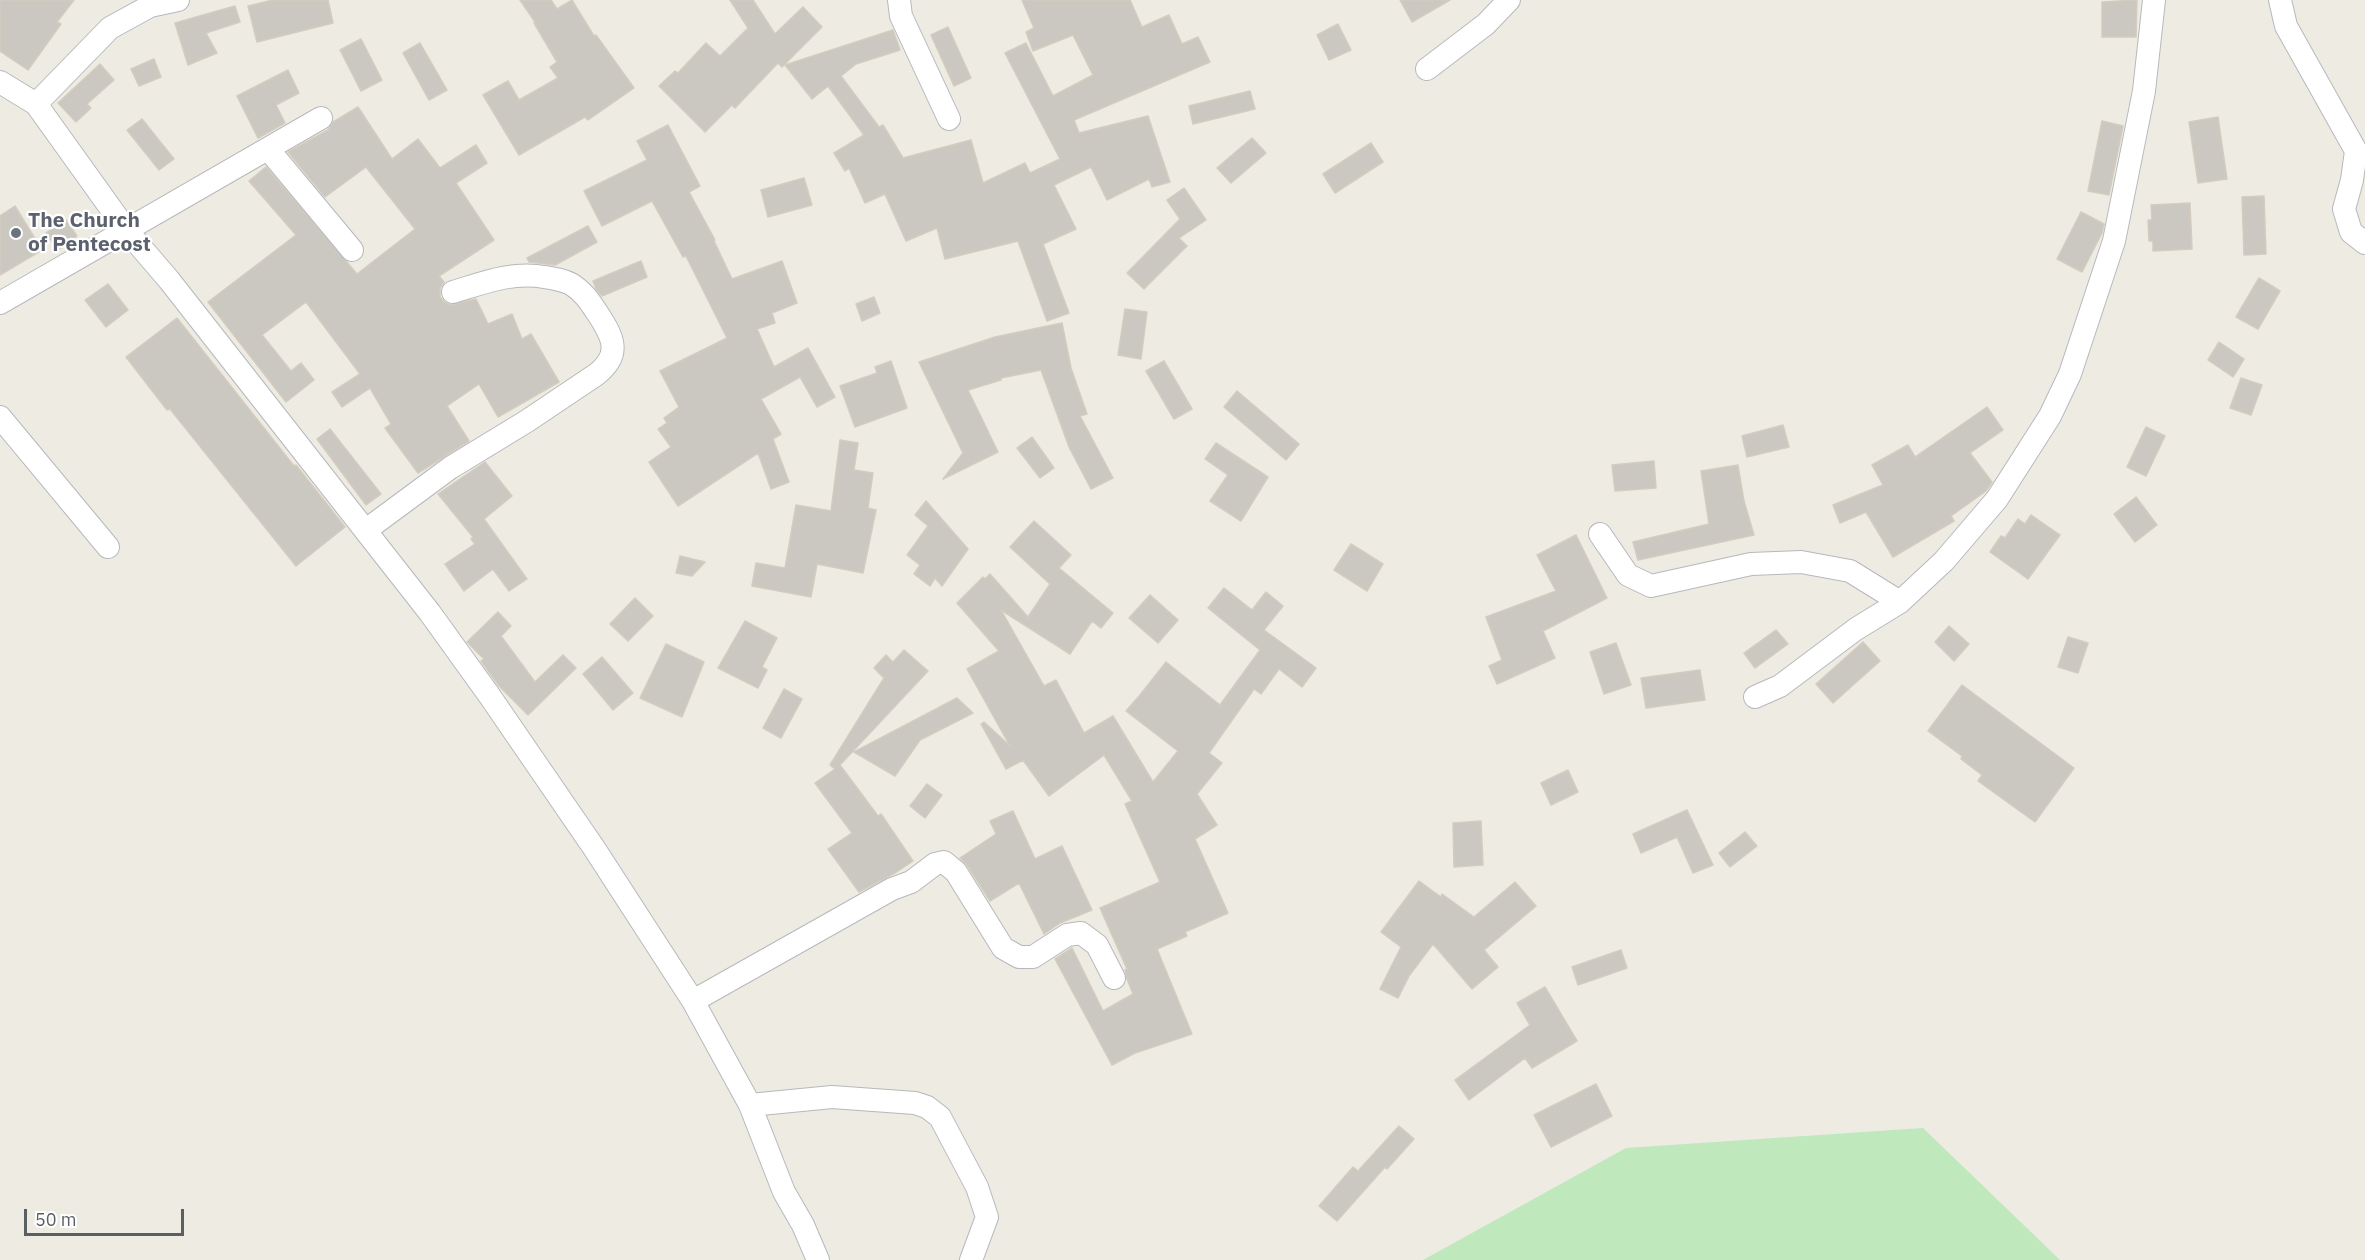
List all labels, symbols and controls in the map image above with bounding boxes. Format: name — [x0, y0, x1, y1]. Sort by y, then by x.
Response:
place label: The Church of Pentecost — [28, 208, 151, 258]
marker: The Church of Pentecost — [9, 226, 23, 240]
scale bar — [27, 1197, 188, 1235]
text: 50 m — [35, 1208, 77, 1231]

